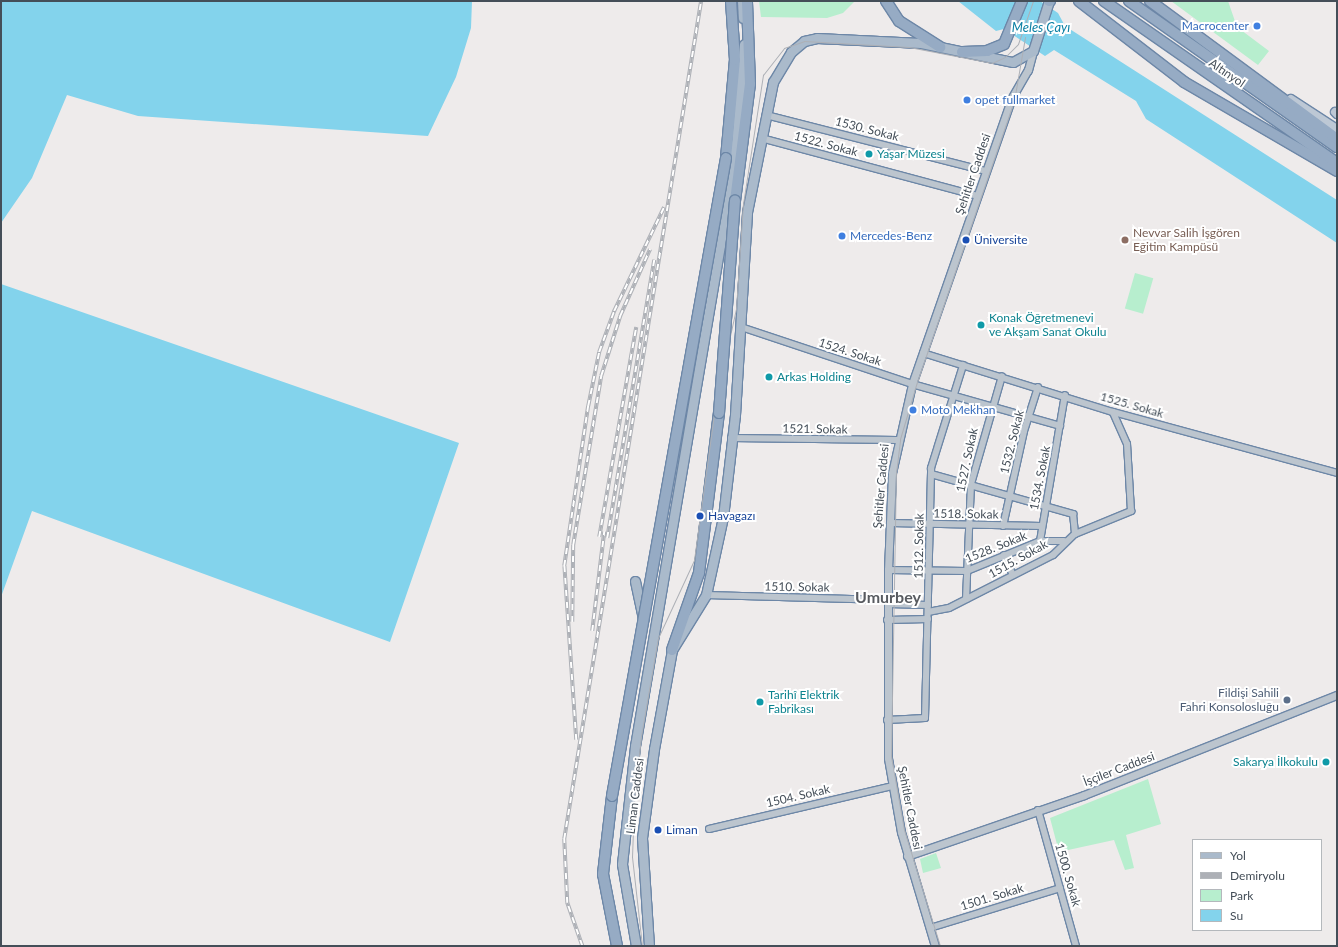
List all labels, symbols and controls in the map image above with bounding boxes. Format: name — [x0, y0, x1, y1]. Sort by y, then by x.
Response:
water label: Meles Çayı — [1012, 19, 1070, 35]
place label: Macrocenter — [1182, 19, 1249, 33]
marker: Macrocenter — [1252, 21, 1262, 31]
street label: Altınyol — [1206, 56, 1248, 90]
place label: opet fullmarket — [975, 93, 1055, 107]
marker: opet fullmarket — [962, 95, 972, 105]
street label: 1530. Sokak — [834, 114, 900, 144]
street label: 1522. Sokak — [793, 129, 859, 159]
street label: Şehitler Caddesi — [952, 131, 994, 217]
place label: Yaşar Müzesi — [877, 147, 945, 161]
marker: Yaşar Müzesi — [864, 149, 874, 159]
place label: Nevvar Salih İşgören Eğitim Kampüsü — [1133, 226, 1240, 254]
place label: Mercedes-Benz — [850, 229, 932, 243]
marker: Mercedes-Benz — [837, 231, 847, 241]
place label: Üniversite — [974, 233, 1028, 247]
marker: Üniversite — [961, 235, 971, 245]
marker: Nevvar Salih İşgören Eğitim Kampüsü — [1120, 235, 1130, 245]
place label: Konak Öğretmenevi ve Akşam Sanat Okulu — [989, 311, 1107, 339]
marker: Konak Öğretmenevi ve Akşam Sanat Okulu — [976, 320, 986, 330]
street label: 1524. Sokak — [817, 335, 883, 369]
place label: Arkas Holding — [777, 370, 851, 384]
marker: Arkas Holding — [764, 372, 774, 382]
street label: 1525. Sokak — [1099, 389, 1165, 421]
place label: Moto Mekhan — [921, 403, 996, 417]
marker: Moto Mekhan — [908, 405, 918, 415]
street label: 1532. Sokak — [997, 409, 1027, 475]
street label: 1521. Sokak — [782, 421, 848, 437]
street label: 1527. Sokak — [953, 427, 981, 493]
street label: Şehitler Caddesi — [870, 443, 892, 529]
street label: 1534. Sokak — [1027, 445, 1053, 511]
street label: 1518. Sokak — [933, 506, 999, 522]
place label: Havagazı — [708, 509, 755, 523]
marker: Havagazı — [695, 511, 705, 521]
street label: 1512. Sokak — [911, 513, 927, 579]
street label: 1528. Sokak — [963, 528, 1029, 566]
street label: 1515. Sokak — [986, 537, 1050, 581]
street label: 1510. Sokak — [764, 579, 830, 595]
district label: Umurbey — [855, 587, 921, 607]
place label: Fildişi Sahili Fahri Konsolosluğu — [1180, 686, 1279, 714]
place label: Tarihî Elektrik Fabrikası — [768, 688, 839, 716]
marker: Fildişi Sahili Fahri Konsolosluğu — [1282, 695, 1292, 705]
marker: Tarihî Elektrik Fabrikası — [755, 697, 765, 707]
street label: İşçiler Caddesi — [1081, 749, 1157, 789]
place label: Sakarya İlkokulu — [1233, 755, 1318, 769]
street label: Liman Caddesi — [623, 757, 647, 835]
marker: Sakarya İlkokulu — [1321, 757, 1331, 767]
street label: Şehitler Caddesi — [895, 765, 925, 851]
street label: 1504. Sokak — [765, 782, 831, 810]
place label: Liman — [666, 823, 698, 837]
marker: Liman — [653, 825, 663, 835]
legend — [1192, 839, 1322, 931]
street label: 1500. Sokak — [1052, 842, 1084, 908]
text: Yol — [1230, 848, 1246, 863]
text: Demiryolu — [1230, 868, 1285, 883]
street label: 1501. Sokak — [959, 881, 1025, 913]
text: Park — [1230, 888, 1253, 903]
text: Su — [1230, 908, 1243, 923]

